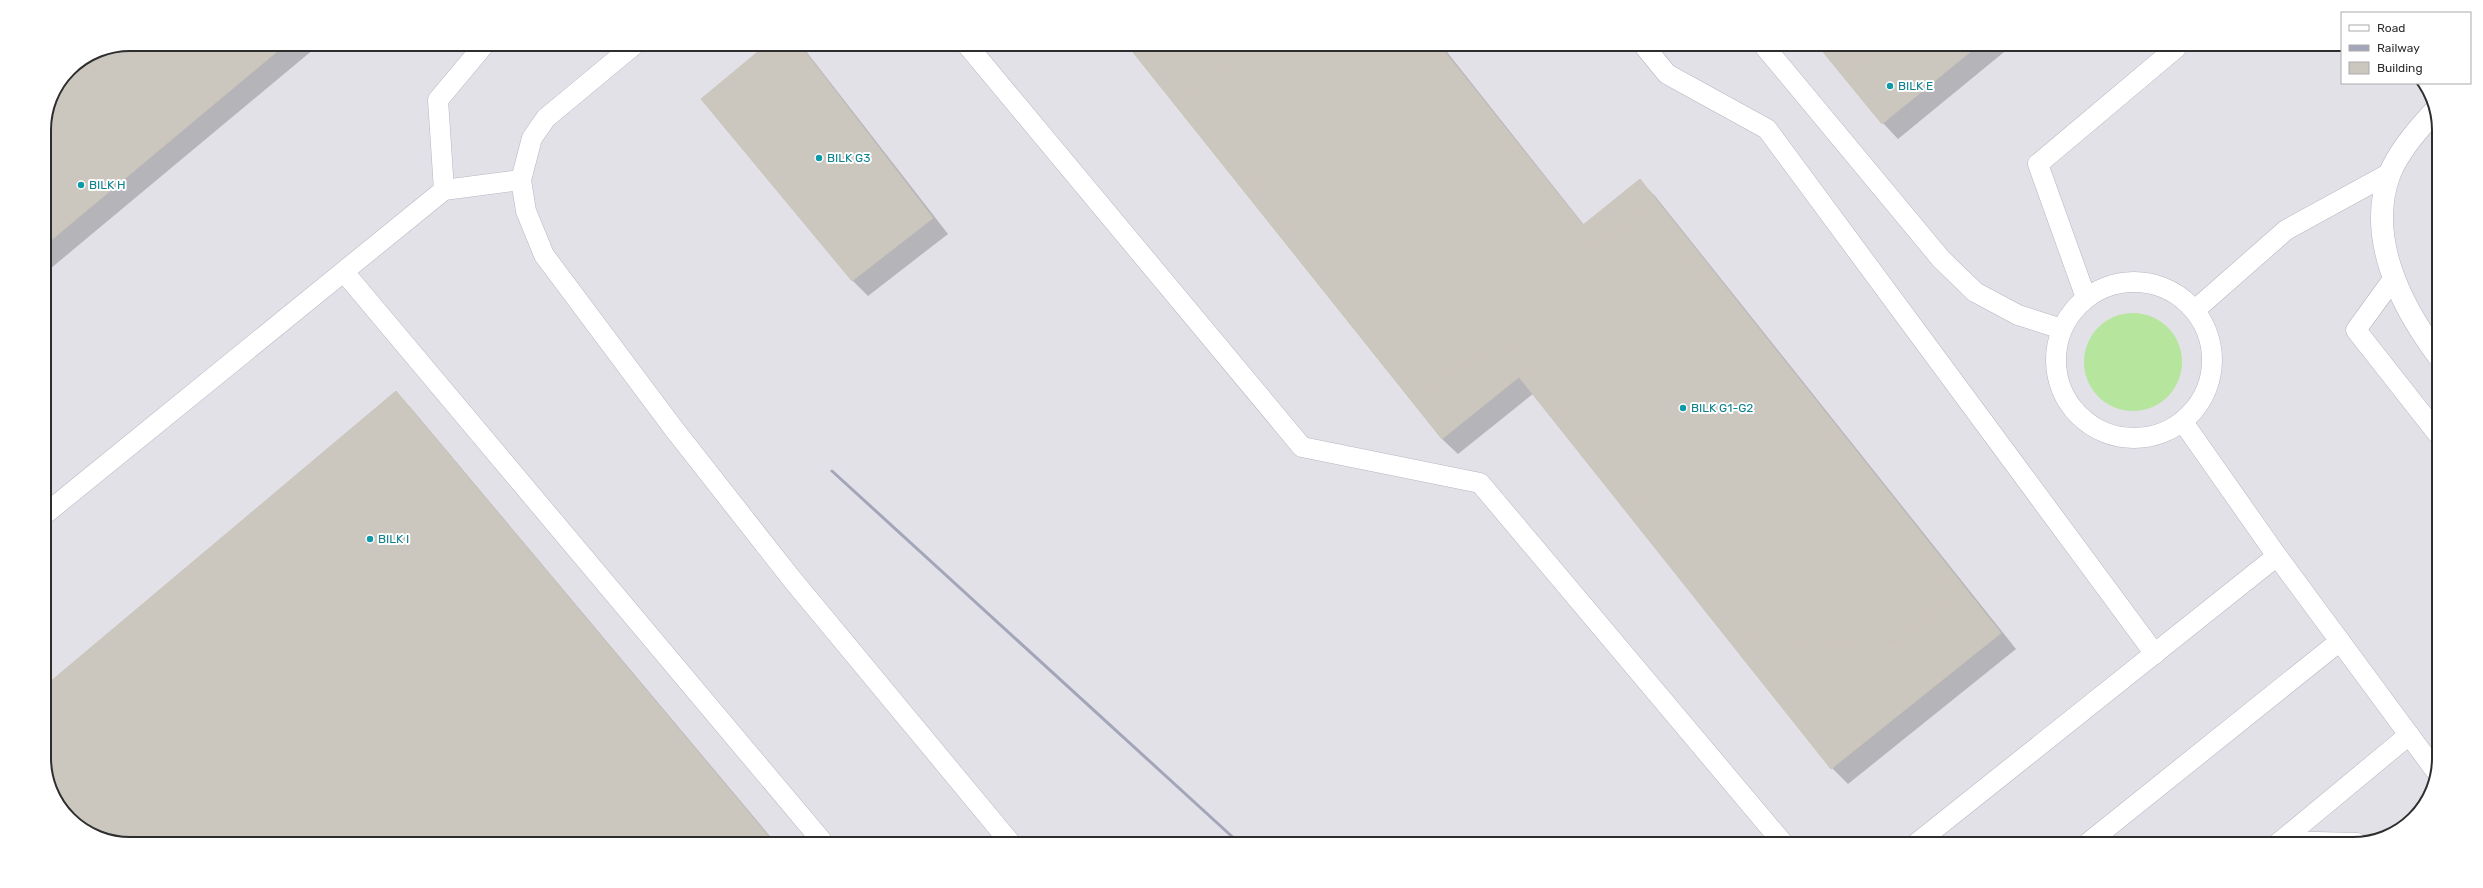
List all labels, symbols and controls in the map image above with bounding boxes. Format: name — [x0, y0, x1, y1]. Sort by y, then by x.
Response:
legend — [2341, 12, 2471, 84]
text: Road — [2377, 21, 2405, 35]
text: Railway — [2377, 41, 2420, 55]
text: Building — [2377, 61, 2423, 75]
place label: BILK E — [1898, 79, 1933, 93]
marker: BILK E — [1885, 81, 1895, 91]
place label: BILK G3 — [827, 151, 870, 165]
marker: BILK G3 — [814, 153, 824, 163]
place label: BILK H — [89, 178, 126, 192]
marker: BILK H — [76, 180, 86, 190]
place label: BILK G1-G2 — [1691, 401, 1753, 415]
marker: BILK G1-G2 — [1678, 403, 1688, 413]
place label: BILK I — [378, 532, 409, 546]
marker: BILK I — [365, 534, 375, 544]

